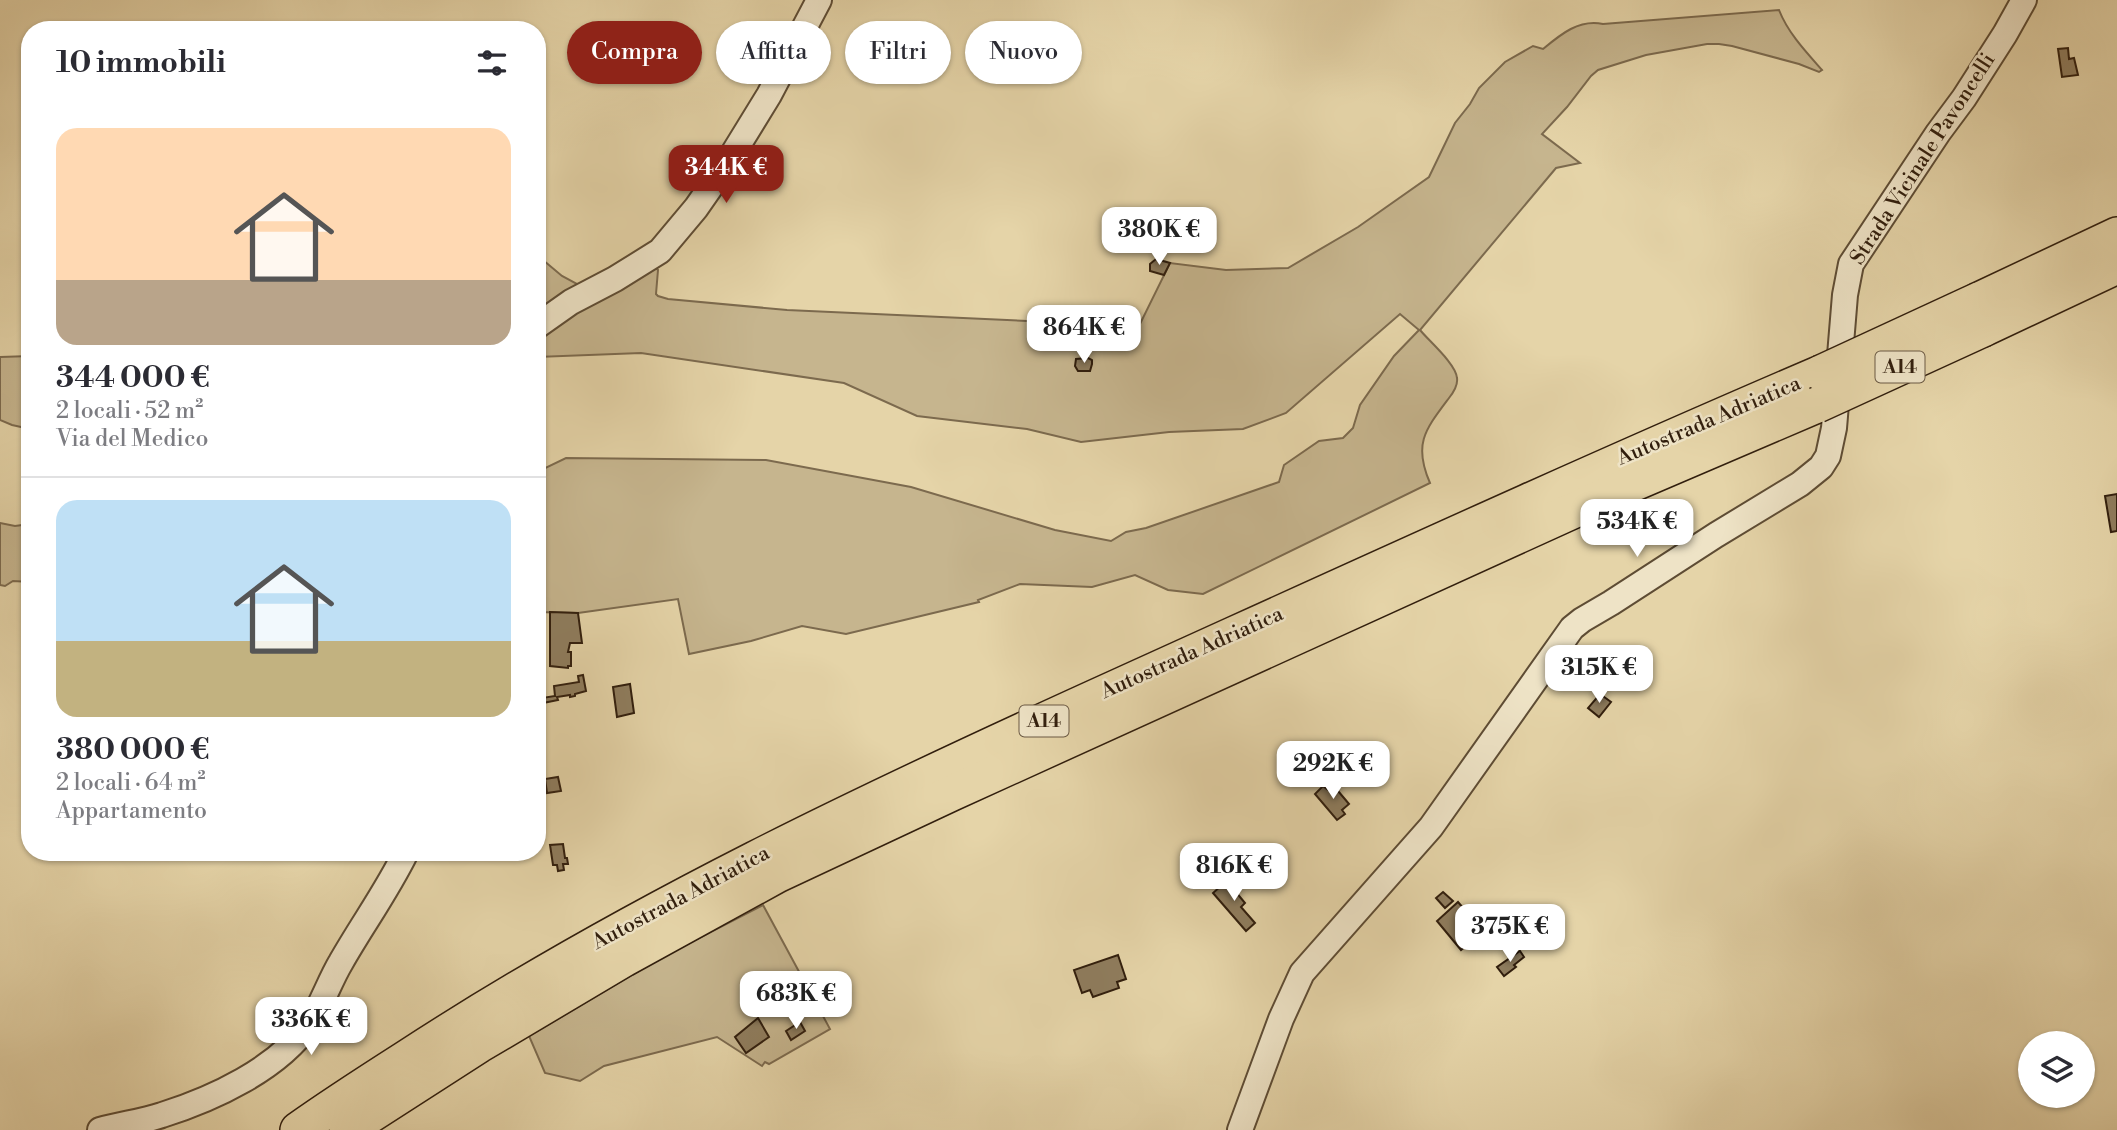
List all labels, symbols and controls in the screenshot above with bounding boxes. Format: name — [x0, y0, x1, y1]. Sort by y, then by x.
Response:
chip: Compra — [567, 21, 702, 84]
chip: Affitta — [716, 21, 831, 84]
chip: Filtri — [845, 21, 951, 84]
chip: Nuovo — [965, 21, 1082, 84]
text: 10 immobili — [56, 44, 226, 82]
icon: filters — [473, 44, 511, 82]
street label: Strada Vicinale Pavoncelli — [1845, 48, 2001, 270]
pin: 344K € — [669, 146, 783, 205]
text: 344K € — [685, 154, 767, 182]
icon: home — [221, 174, 347, 300]
pin: 380K € — [1102, 208, 1216, 267]
text: 380K € — [1118, 216, 1200, 244]
pin: 864K € — [1027, 306, 1141, 365]
text: 864K € — [1043, 314, 1125, 342]
road number: A14 — [1876, 352, 1924, 382]
text: 344 000 € — [56, 359, 210, 397]
street label: Autostrada Adriatica — [1612, 370, 1805, 472]
text: 2 locali · 52 m² — [56, 397, 203, 425]
text: Via del Medico — [56, 425, 208, 453]
pin: 534K € — [1580, 500, 1694, 559]
text: 534K € — [1596, 508, 1678, 536]
icon: home — [221, 546, 347, 672]
street label: Autostrada Adriatica — [1096, 601, 1288, 705]
pin: 315K € — [1542, 646, 1656, 705]
text: 315K € — [1561, 654, 1637, 682]
road number: A14 — [1020, 706, 1068, 736]
text: 380 000 € — [56, 731, 210, 769]
pin: 292K € — [1276, 742, 1390, 801]
text: 292K € — [1293, 750, 1373, 778]
text: 2 locali · 64 m² — [56, 769, 206, 797]
text: Appartamento — [56, 797, 207, 825]
street label: Autostrada Adriatica — [587, 840, 774, 956]
pin: 816K € — [1177, 844, 1291, 903]
text: 816K € — [1196, 852, 1272, 880]
pin: 375K € — [1453, 904, 1567, 964]
text: 375K € — [1471, 913, 1549, 941]
pin: 683K € — [739, 972, 853, 1031]
text: 683K € — [756, 980, 836, 1008]
pin: 336K € — [254, 998, 368, 1057]
text: 336K € — [271, 1006, 351, 1034]
map controls — [2018, 1031, 2095, 1108]
button: layers — [2018, 1031, 2095, 1108]

